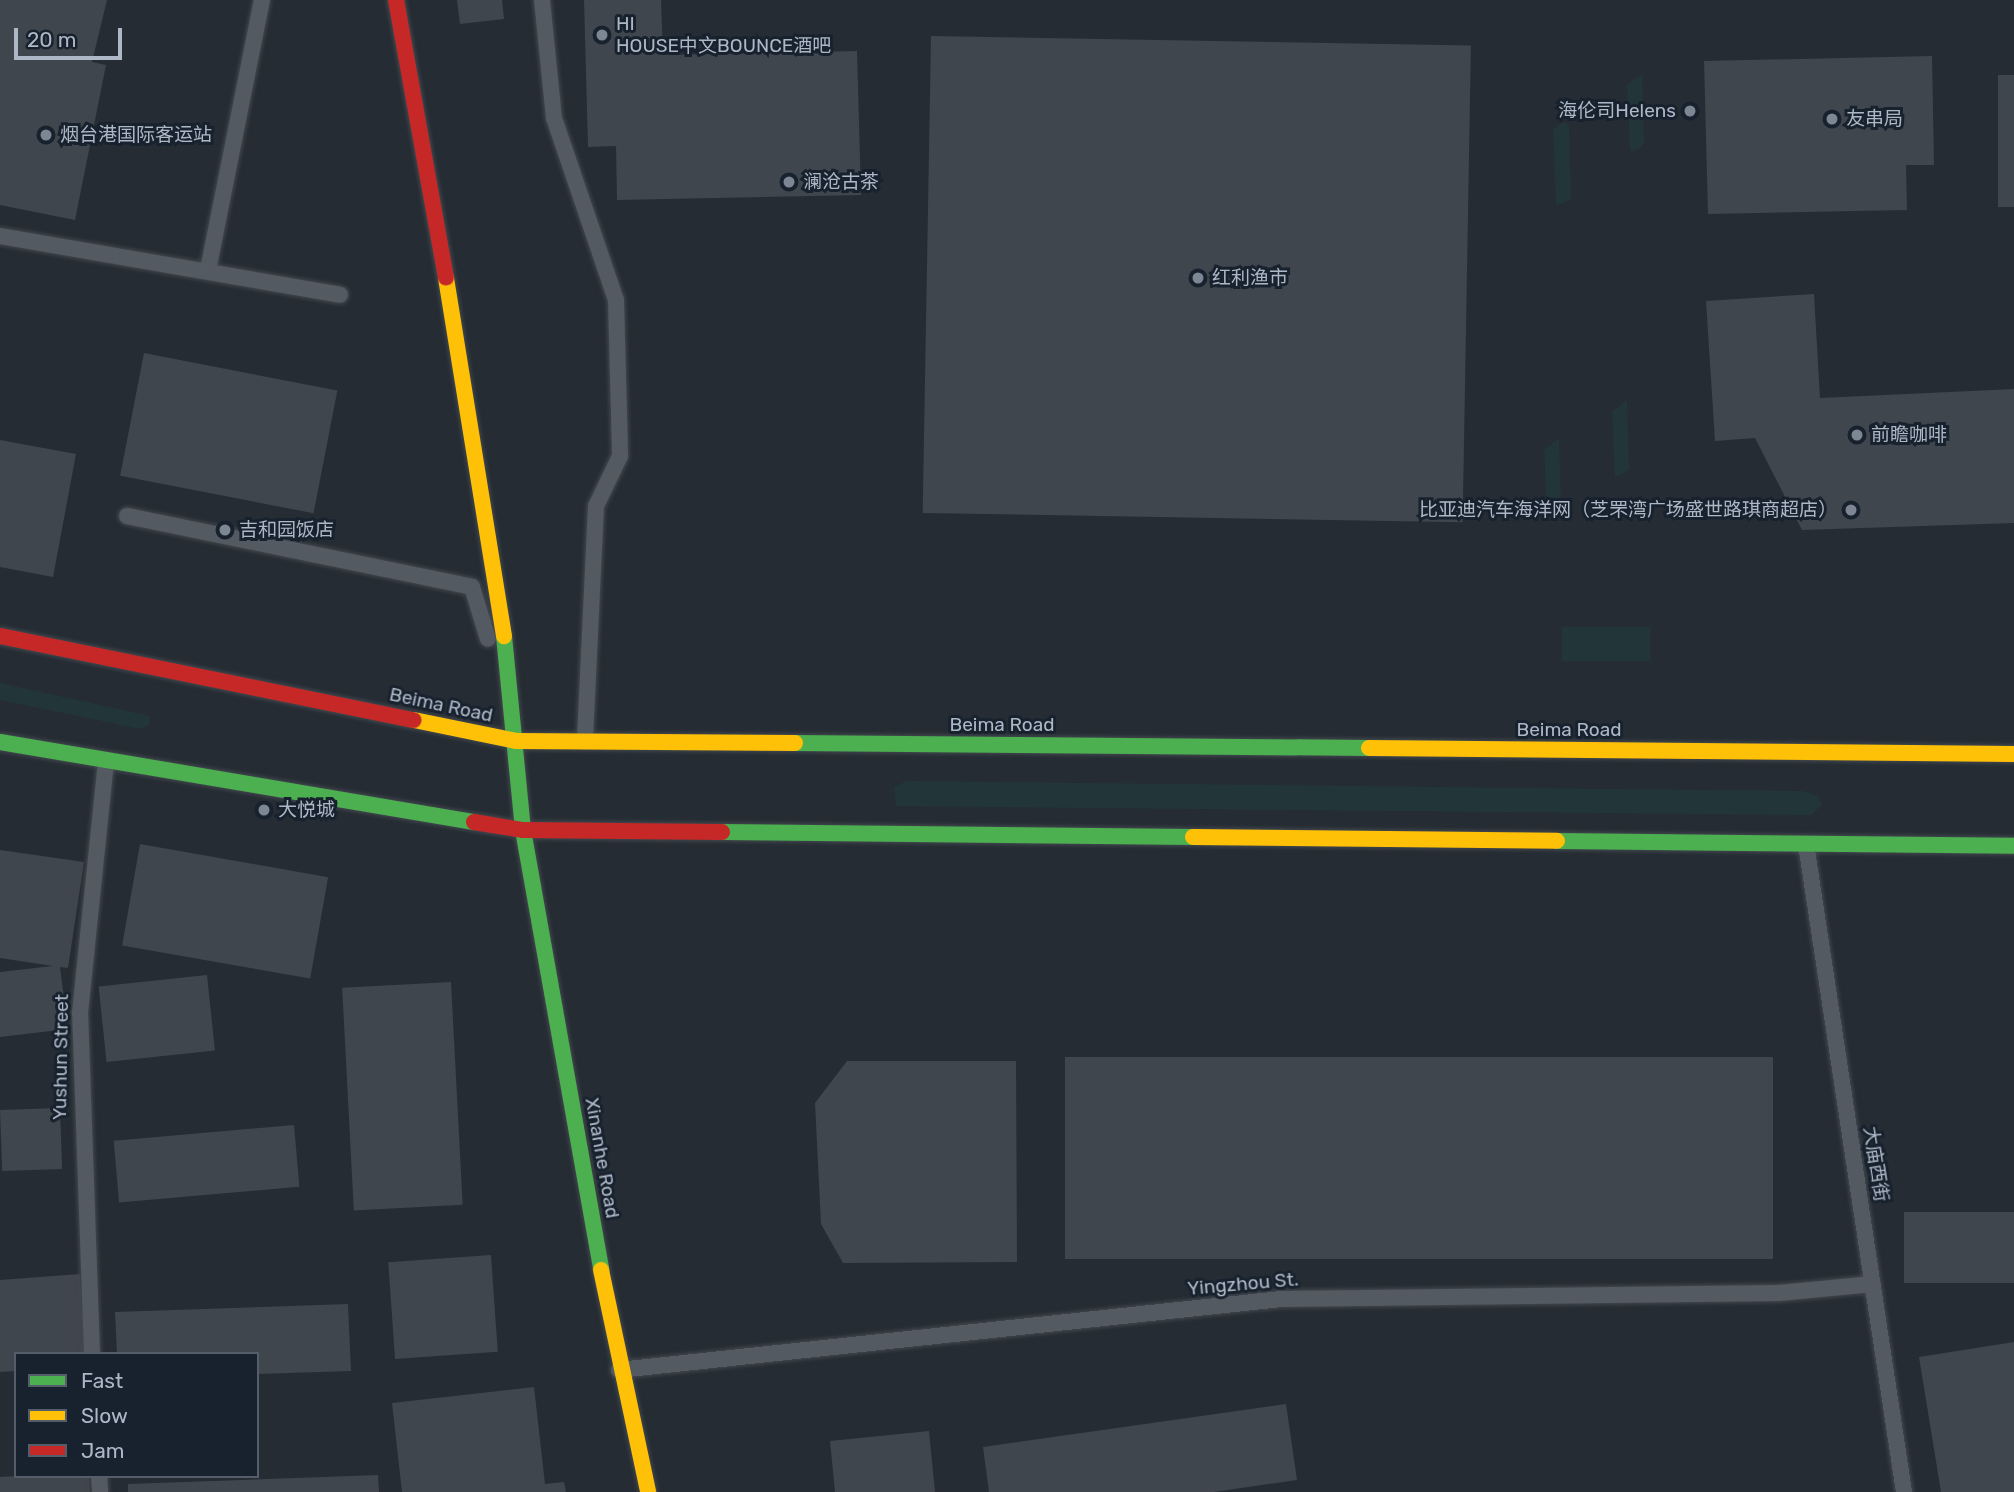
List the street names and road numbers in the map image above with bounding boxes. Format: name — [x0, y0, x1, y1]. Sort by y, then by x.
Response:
street label: Beima Road — [387, 683, 495, 727]
street label: Beima Road — [950, 714, 1054, 736]
street label: Beima Road — [1517, 719, 1621, 741]
street label: Yushun Street — [48, 994, 74, 1120]
street label: Xinanhe Road — [580, 1096, 624, 1220]
street label: 大庙西街 — [1859, 1125, 1893, 1203]
street label: Yingzhou St. — [1186, 1268, 1300, 1300]

